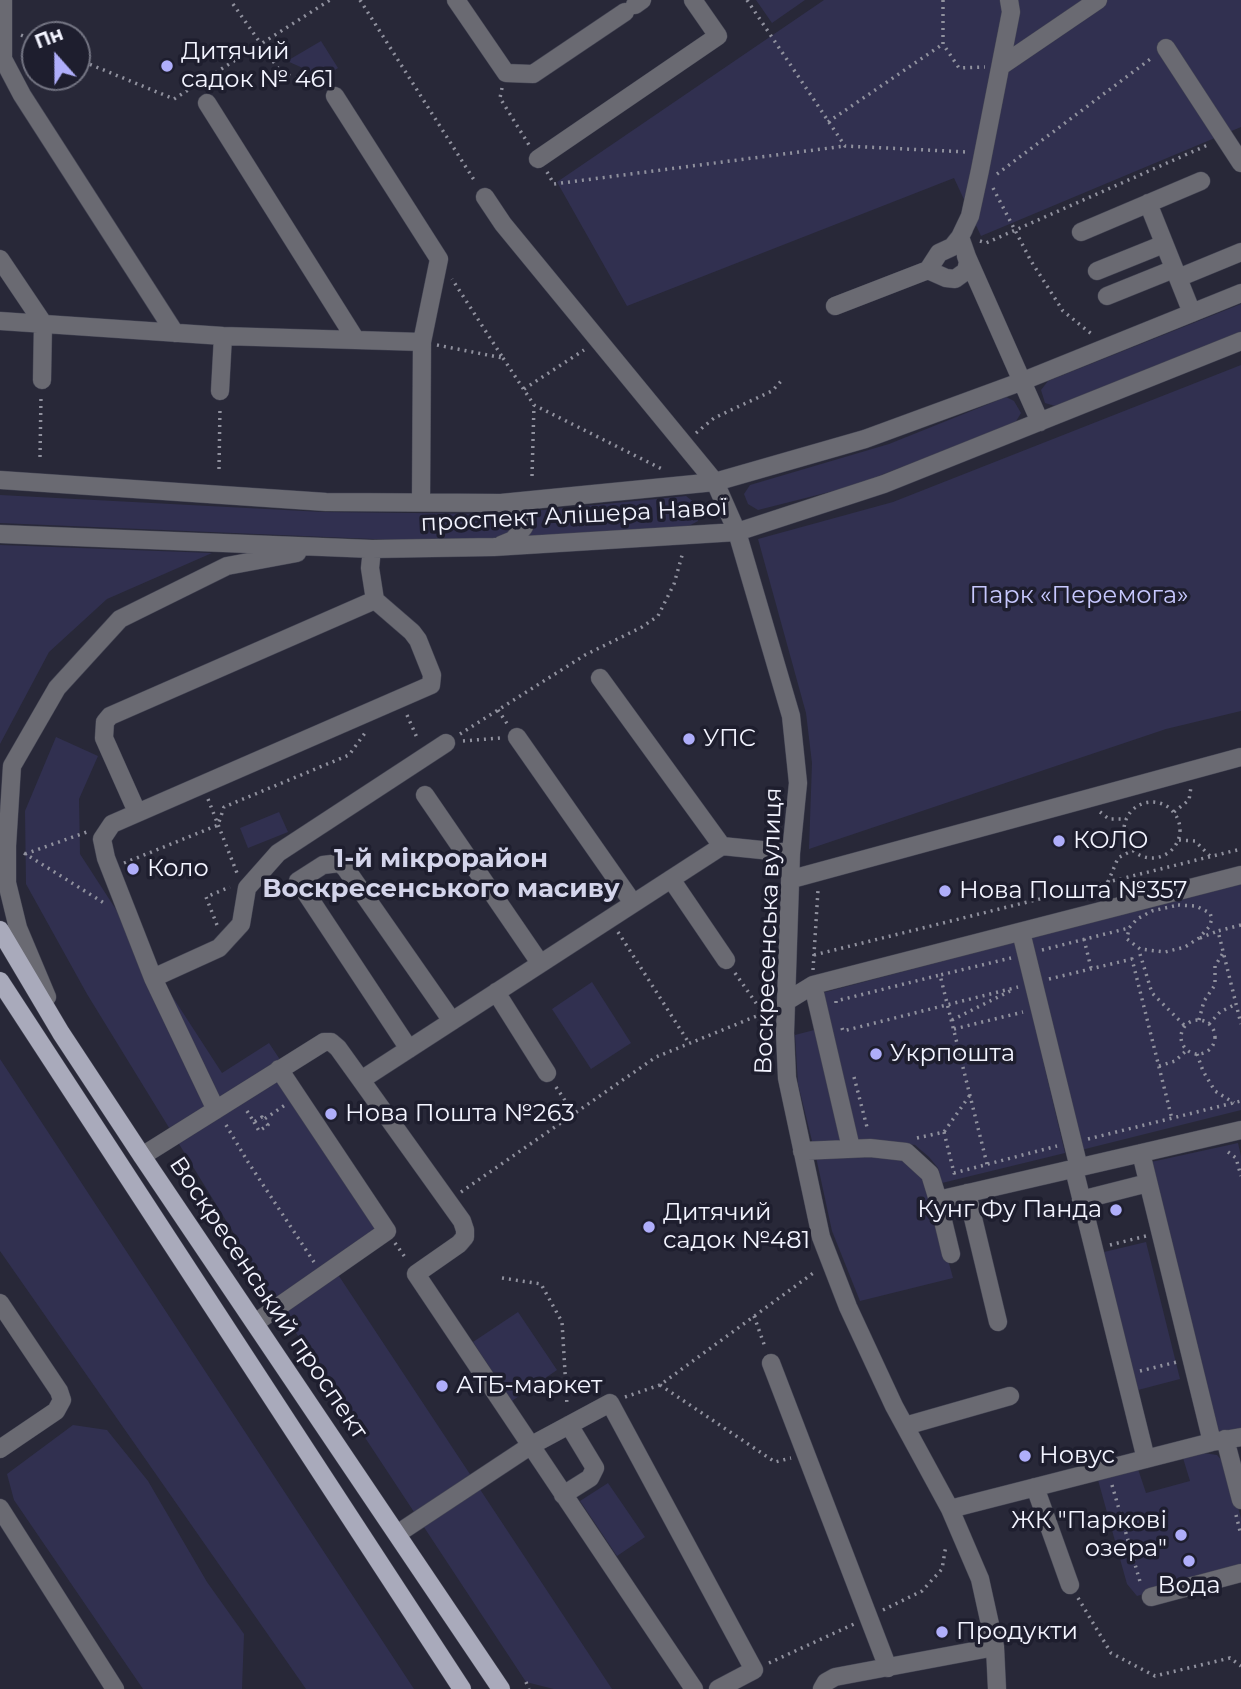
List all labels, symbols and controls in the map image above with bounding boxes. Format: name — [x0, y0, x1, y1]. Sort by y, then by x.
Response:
north arrow — [21, 21, 91, 91]
text: Пн — [32, 22, 66, 54]
place label: Дитячий садок № 461 — [181, 38, 334, 94]
marker: Дитячий садок № 461 — [159, 58, 175, 74]
street label: проспект Алішера Навої — [420, 494, 728, 538]
park label: Парк «Перемога» — [970, 582, 1188, 610]
place label: УПС — [703, 725, 756, 753]
marker: УПС — [681, 731, 697, 747]
street label: Воскресенська вулиця — [750, 787, 788, 1075]
place label: КОЛО — [1073, 827, 1148, 855]
marker: КОЛО — [1051, 833, 1067, 849]
district label: 1-й мікрорайон Воскресенського масиву — [262, 843, 620, 904]
place label: Коло — [147, 855, 209, 883]
marker: Коло — [125, 861, 141, 877]
place label: Нова Пошта №357 — [959, 877, 1187, 905]
marker: Нова Пошта №357 — [937, 883, 953, 899]
place label: Укрпошта — [890, 1040, 1015, 1068]
marker: Укрпошта — [868, 1046, 884, 1062]
place label: Нова Пошта №263 — [345, 1100, 575, 1128]
marker: Нова Пошта №263 — [323, 1106, 339, 1122]
street label: Воскресенський проспект — [163, 1151, 373, 1445]
place label: Кунг Фу Панда — [917, 1196, 1102, 1224]
place label: Дитячий садок №481 — [663, 1199, 810, 1255]
marker: Кунг Фу Панда — [1108, 1202, 1124, 1218]
marker: Дитячий садок №481 — [641, 1219, 657, 1235]
place label: АТБ-маркет — [456, 1372, 602, 1400]
marker: АТБ-маркет — [434, 1378, 450, 1394]
place label: Новус — [1039, 1442, 1115, 1470]
marker: Новус — [1017, 1448, 1033, 1464]
place label: ЖК "Паркові озера" — [1011, 1507, 1167, 1563]
marker: ЖК "Паркові озера" — [1173, 1527, 1189, 1543]
marker: Вода — [1181, 1553, 1197, 1569]
place label: Вода — [1158, 1572, 1220, 1600]
place label: Продукти — [956, 1618, 1078, 1646]
marker: Продукти — [934, 1624, 950, 1640]

